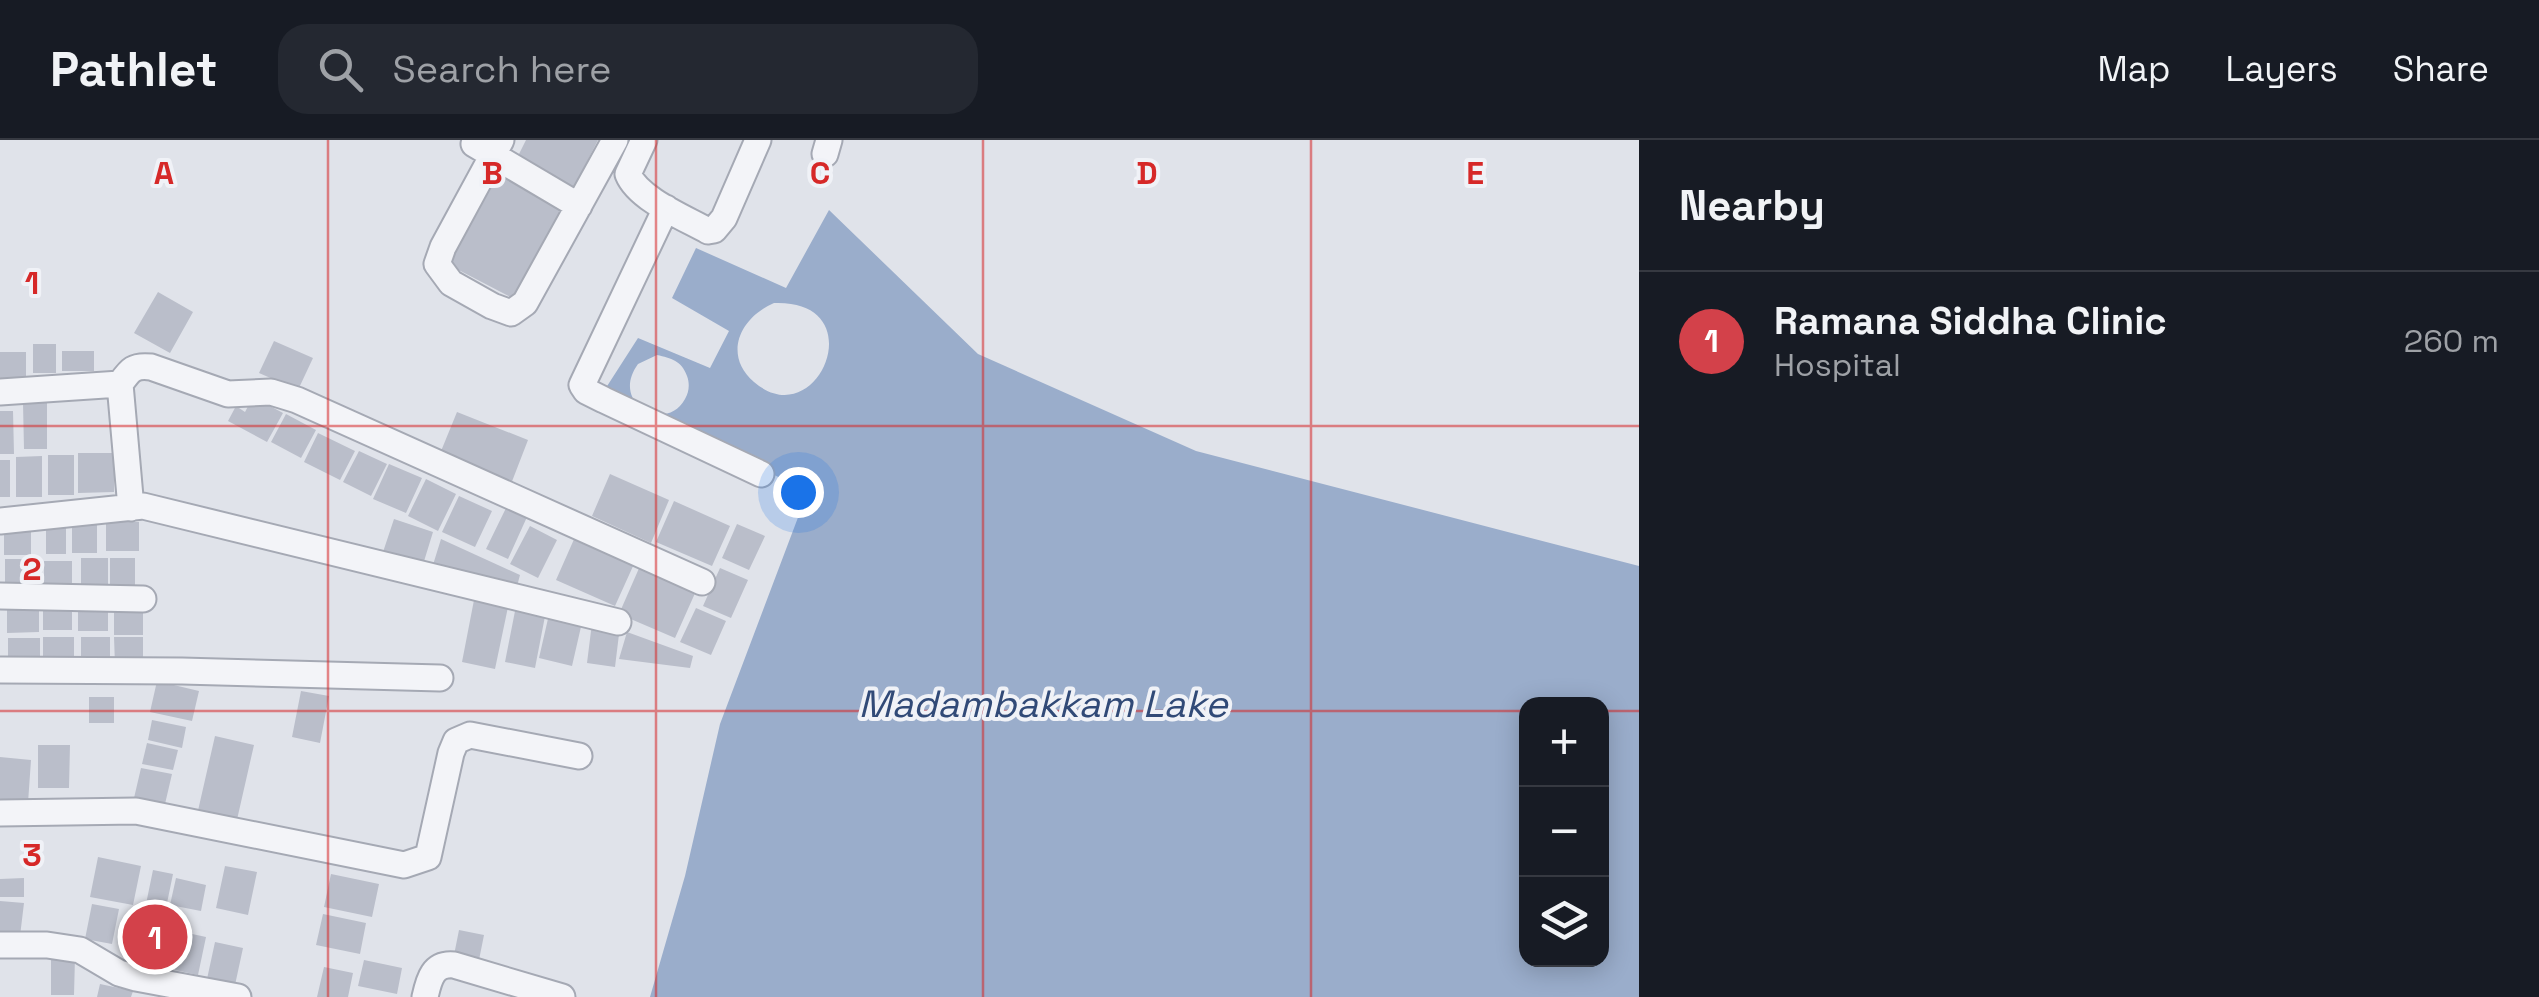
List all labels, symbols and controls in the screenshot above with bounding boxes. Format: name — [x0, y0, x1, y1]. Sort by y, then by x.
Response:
search box — [278, 24, 978, 114]
text: Pathlet — [50, 39, 218, 100]
icon: search — [313, 42, 368, 97]
text: Search here — [393, 45, 612, 93]
text: Map — [2097, 47, 2170, 91]
text: Layers — [2225, 47, 2338, 91]
text: Share — [2393, 47, 2489, 91]
text: A — [154, 153, 174, 193]
text: B — [481, 153, 503, 193]
text: C — [810, 153, 830, 193]
text: D — [1136, 153, 1158, 193]
text: E — [1466, 153, 1484, 193]
text: Nearby — [1679, 179, 1825, 232]
text: 1 — [25, 263, 39, 303]
text: Ramana Siddha Clinic — [1774, 297, 2167, 345]
text: 1 — [1704, 321, 1719, 361]
text: 260 m — [2404, 321, 2499, 361]
text: Hospital — [1774, 345, 1901, 385]
your location — [773, 467, 824, 518]
text: 2 — [22, 549, 42, 589]
water label: Madambakkam Lake — [859, 680, 1229, 728]
map controls — [1519, 697, 1609, 967]
button: + — [1519, 697, 1609, 787]
button: − — [1519, 787, 1609, 877]
text: 3 — [22, 835, 42, 875]
button: layers — [1519, 877, 1609, 967]
pin: 1 — [122, 900, 188, 974]

